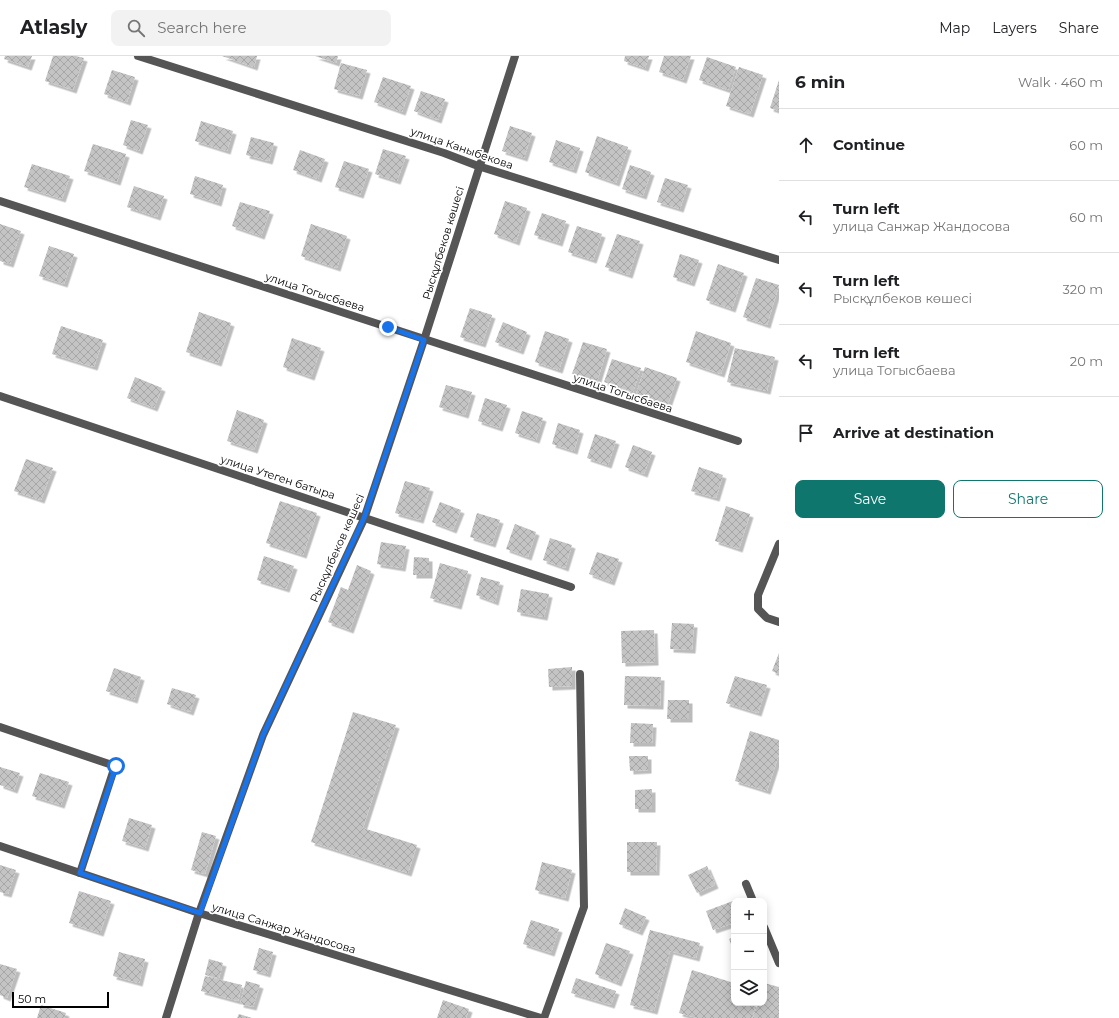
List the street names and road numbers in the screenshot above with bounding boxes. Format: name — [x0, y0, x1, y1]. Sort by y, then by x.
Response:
street label: улица Каныбекова — [408, 124, 515, 172]
street label: Рысқұлбеков көшесі — [419, 185, 467, 301]
street label: улица Тогысбаева — [263, 269, 366, 315]
street label: улица Тогысбаева — [571, 370, 674, 416]
street label: улица Утеген батыра — [218, 452, 337, 502]
street label: Рысқұлбеков көшесі — [307, 491, 367, 605]
street label: улица Санжар Жандосова — [209, 899, 358, 957]

